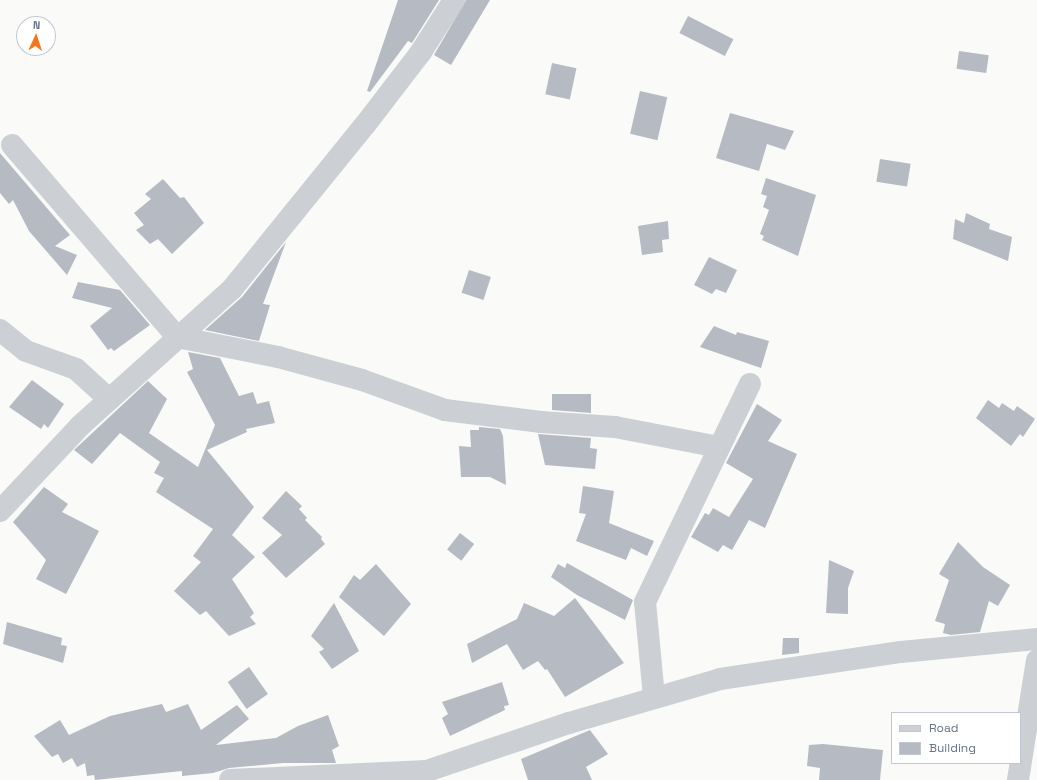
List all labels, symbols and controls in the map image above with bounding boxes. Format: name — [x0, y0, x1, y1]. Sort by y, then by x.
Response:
north arrow — [16, 16, 56, 56]
text: N — [33, 18, 41, 32]
legend — [891, 712, 1021, 764]
text: Road — [929, 720, 958, 736]
text: Building — [929, 740, 976, 756]

